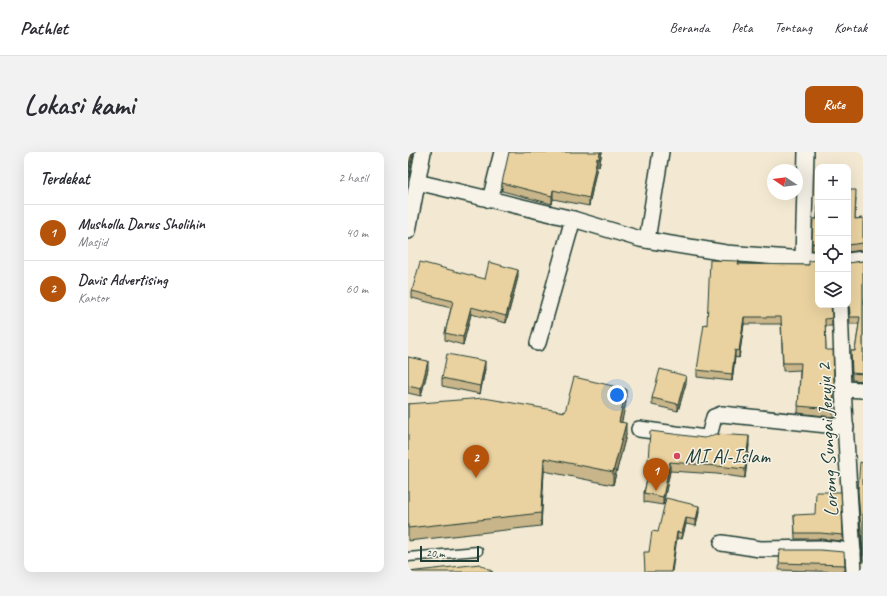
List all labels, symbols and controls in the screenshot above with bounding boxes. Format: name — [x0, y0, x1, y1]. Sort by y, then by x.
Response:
text: Pathlet — [20, 16, 68, 40]
text: Beranda — [670, 19, 710, 36]
text: Peta — [732, 19, 753, 36]
text: Tentang — [775, 19, 812, 36]
text: Kontak — [834, 19, 867, 36]
button: Rute — [805, 86, 863, 123]
text: Lokasi kami — [24, 87, 134, 122]
north arrow — [767, 164, 803, 200]
map controls — [815, 164, 851, 308]
button: + — [815, 164, 851, 200]
text: Terdekat — [40, 168, 90, 189]
text: 2 hasil — [338, 170, 368, 186]
button: − — [815, 200, 851, 236]
text: Musholla Darus Sholihin — [78, 215, 205, 234]
text: 1 — [50, 225, 56, 241]
text: 40 m — [346, 225, 368, 241]
text: Masjid — [78, 234, 108, 250]
button: locate — [815, 236, 851, 272]
text: Davis Advertising — [78, 271, 168, 290]
button: layers — [815, 272, 851, 308]
text: 2 — [50, 281, 56, 297]
text: 60 m — [346, 281, 368, 297]
text: Kantor — [78, 290, 109, 306]
street label: Lorong Sungai Jeruju 2 — [811, 361, 844, 517]
your location — [607, 385, 627, 405]
place label: MI Al-Islam — [685, 444, 771, 469]
pin: 2 — [463, 445, 489, 478]
marker: MI Al-Islam — [672, 451, 682, 461]
pin: 1 — [643, 458, 669, 491]
scale bar — [420, 544, 479, 563]
text: 20 m — [426, 546, 445, 560]

